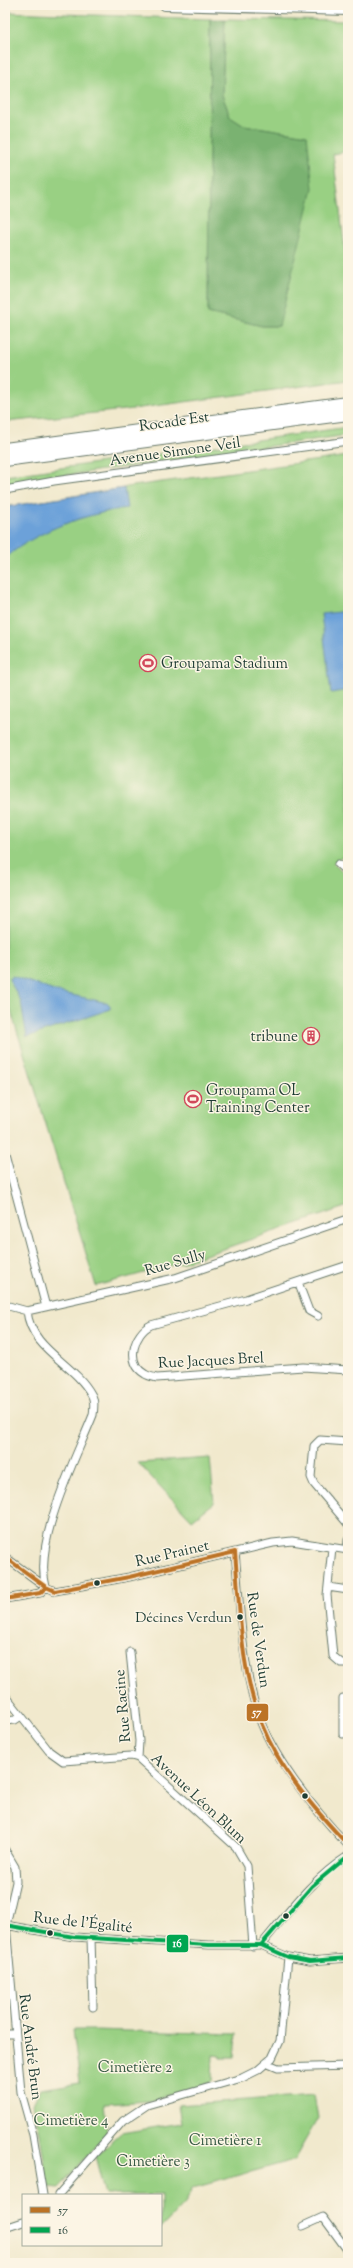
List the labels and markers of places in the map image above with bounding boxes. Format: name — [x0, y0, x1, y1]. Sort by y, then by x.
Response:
sports icon: Groupama Stadium — [138, 653, 158, 673]
place label: Groupama Stadium — [161, 654, 289, 675]
building icon: tribune — [301, 1026, 321, 1046]
place label: tribune — [251, 1027, 298, 1048]
place label: Groupama OL Training Center — [206, 1081, 310, 1119]
sports icon: Groupama OL Training Center — [183, 1089, 203, 1109]
unlabelled marker — [92, 1578, 102, 1588]
place label: Décines Verdun — [135, 1609, 232, 1629]
marker: Décines Verdun — [235, 1612, 245, 1622]
unlabelled marker — [300, 1791, 310, 1801]
unlabelled marker — [281, 1911, 291, 1921]
unlabelled marker — [45, 1928, 55, 1938]

